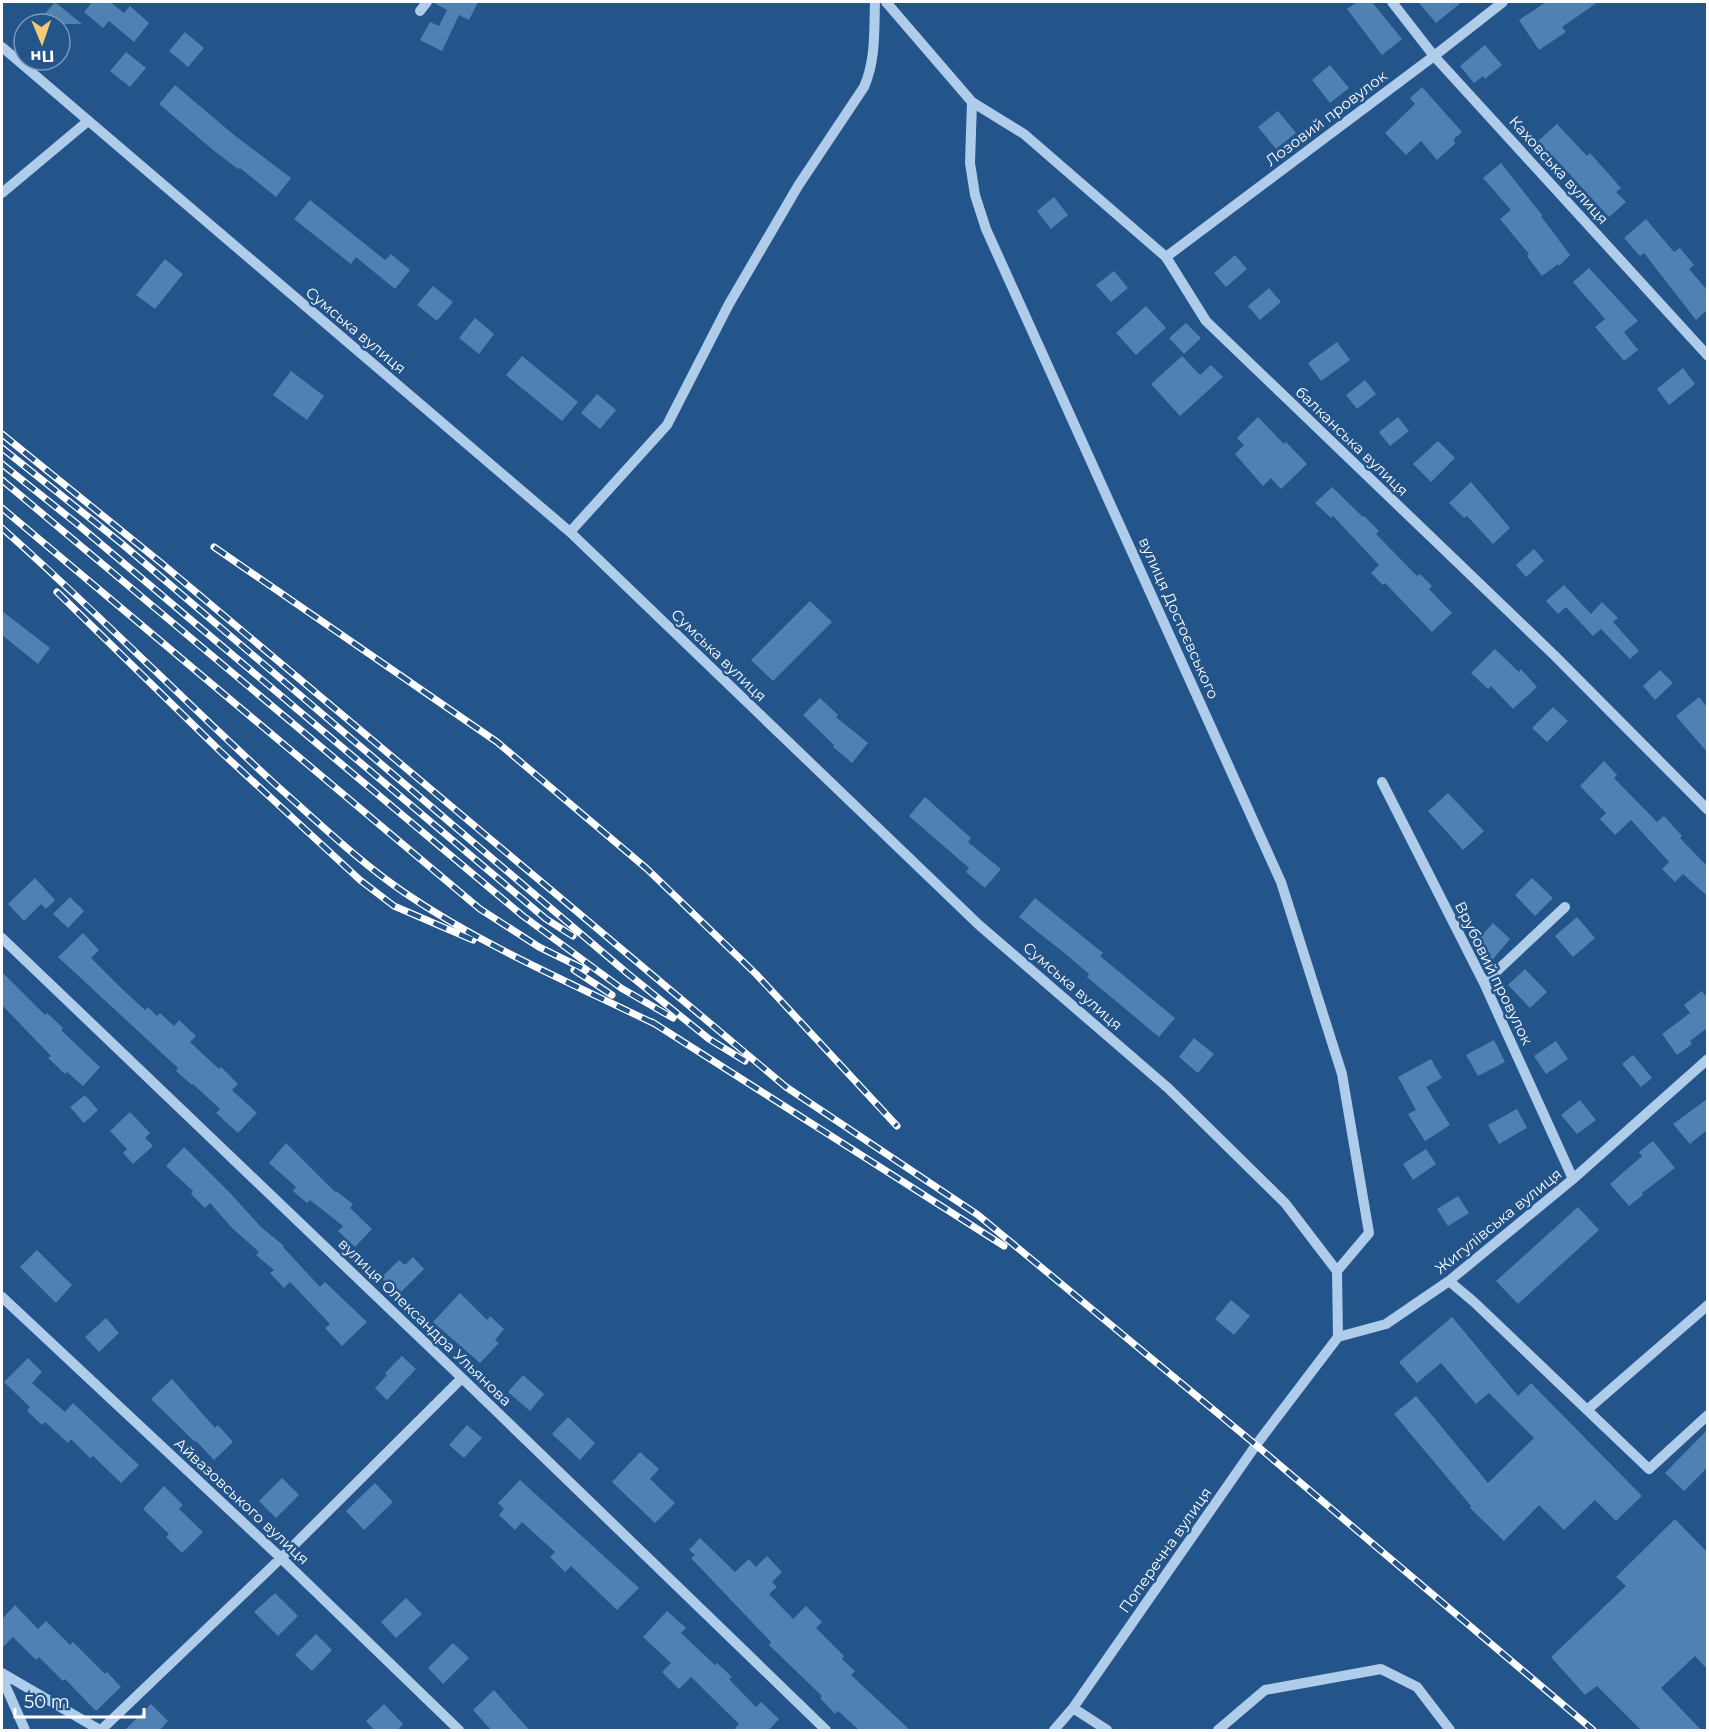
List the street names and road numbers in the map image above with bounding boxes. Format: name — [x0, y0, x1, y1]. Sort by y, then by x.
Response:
street label: Лозовий провулок — [1261, 66, 1391, 170]
street label: Каховська вулиця — [1505, 112, 1613, 228]
street label: Сумська вулиця — [302, 282, 410, 378]
street label: балканська вулиця — [1291, 382, 1413, 500]
street label: вулиця Достоєвського — [1135, 534, 1223, 702]
street label: Сумська вулиця — [667, 605, 771, 705]
street label: Врубовий провулок — [1451, 898, 1537, 1048]
street label: Сумська вулиця — [1019, 938, 1127, 1034]
street label: Жигулівська вулиця — [1431, 1164, 1565, 1278]
street label: вулиця Олександра Ульянова — [334, 1234, 516, 1410]
street label: Айвазовського вулиця — [171, 1434, 313, 1568]
street label: Поперечна вулиця — [1115, 1484, 1215, 1616]

